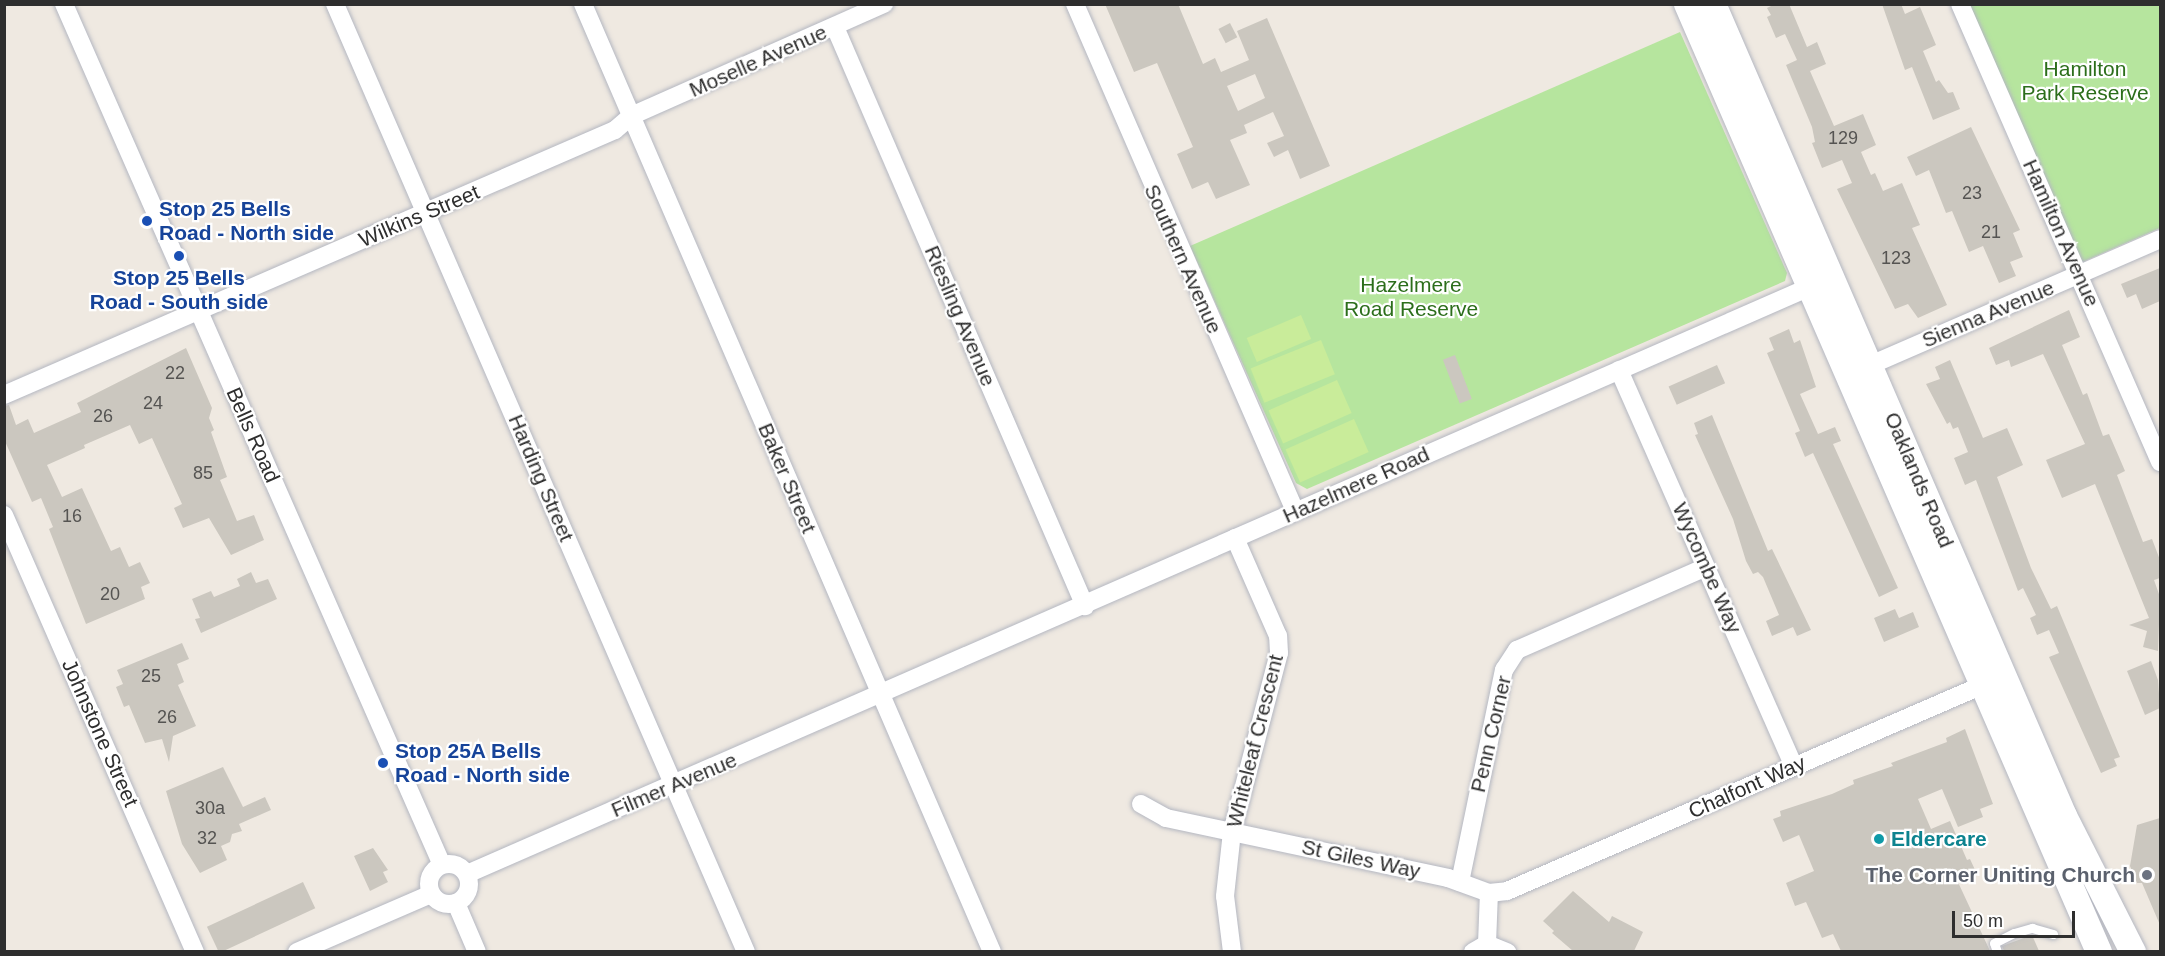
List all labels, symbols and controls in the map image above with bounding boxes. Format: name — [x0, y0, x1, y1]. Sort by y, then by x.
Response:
street label: Moselle Avenue — [685, 19, 831, 103]
park label: Hamilton Park Reserve — [2021, 56, 2149, 106]
house number: 129 — [1828, 127, 1858, 149]
street label: Hamilton Avenue — [2017, 155, 2105, 311]
street label: Wilkins Street — [355, 179, 483, 253]
street label: Southern Avenue — [1139, 180, 1227, 338]
house number: 23 — [1962, 182, 1982, 204]
place label: Stop 25 Bells Road - North side — [159, 196, 334, 246]
marker: Stop 25 Bells Road - North side — [140, 214, 154, 228]
house number: 21 — [1981, 221, 2001, 243]
street label: Riesling Avenue — [919, 241, 1001, 391]
house number: 123 — [1881, 247, 1911, 269]
marker: Stop 25 Bells Road - South side — [172, 249, 186, 263]
place label: Stop 25 Bells Road - South side — [90, 265, 268, 315]
park label: Hazelmere Road Reserve — [1344, 272, 1478, 322]
street label: Sienna Avenue — [1918, 275, 2058, 353]
house number: 22 — [165, 362, 185, 384]
street label: Bells Road — [221, 383, 285, 487]
house number: 24 — [143, 392, 163, 414]
house number: 26 — [93, 405, 113, 427]
street label: Oaklands Road — [1879, 408, 1959, 552]
street label: Harding Street — [503, 411, 579, 545]
street label: Baker Street — [753, 419, 821, 537]
street label: Hazelmere Road — [1279, 441, 1433, 529]
house number: 85 — [193, 462, 213, 484]
street label: Wycombe Way — [1667, 499, 1747, 637]
house number: 16 — [62, 505, 82, 527]
house number: 20 — [100, 583, 120, 605]
street label: Whiteleaf Crescent — [1221, 652, 1289, 830]
street label: Johnstone Street — [56, 655, 144, 811]
house number: 25 — [141, 665, 161, 687]
street label: Penn Corner — [1465, 673, 1517, 795]
house number: 26 — [157, 706, 177, 728]
place label: Stop 25A Bells Road - North side — [395, 738, 570, 788]
street label: Filmer Avenue — [607, 747, 741, 823]
street label: Chalfont Way — [1685, 750, 1809, 824]
marker: Stop 25A Bells Road - North side — [376, 756, 390, 770]
house number: 30a — [195, 797, 225, 819]
place label: Eldercare — [1891, 826, 1987, 852]
house number: 32 — [197, 827, 217, 849]
marker: Eldercare — [1872, 832, 1886, 846]
street label: St Giles Way — [1299, 834, 1423, 884]
place label: The Corner Uniting Church — [1866, 862, 2135, 888]
marker: The Corner Uniting Church — [2140, 868, 2154, 882]
scale bar — [1955, 899, 2078, 937]
text: 50 m — [1963, 911, 2003, 931]

